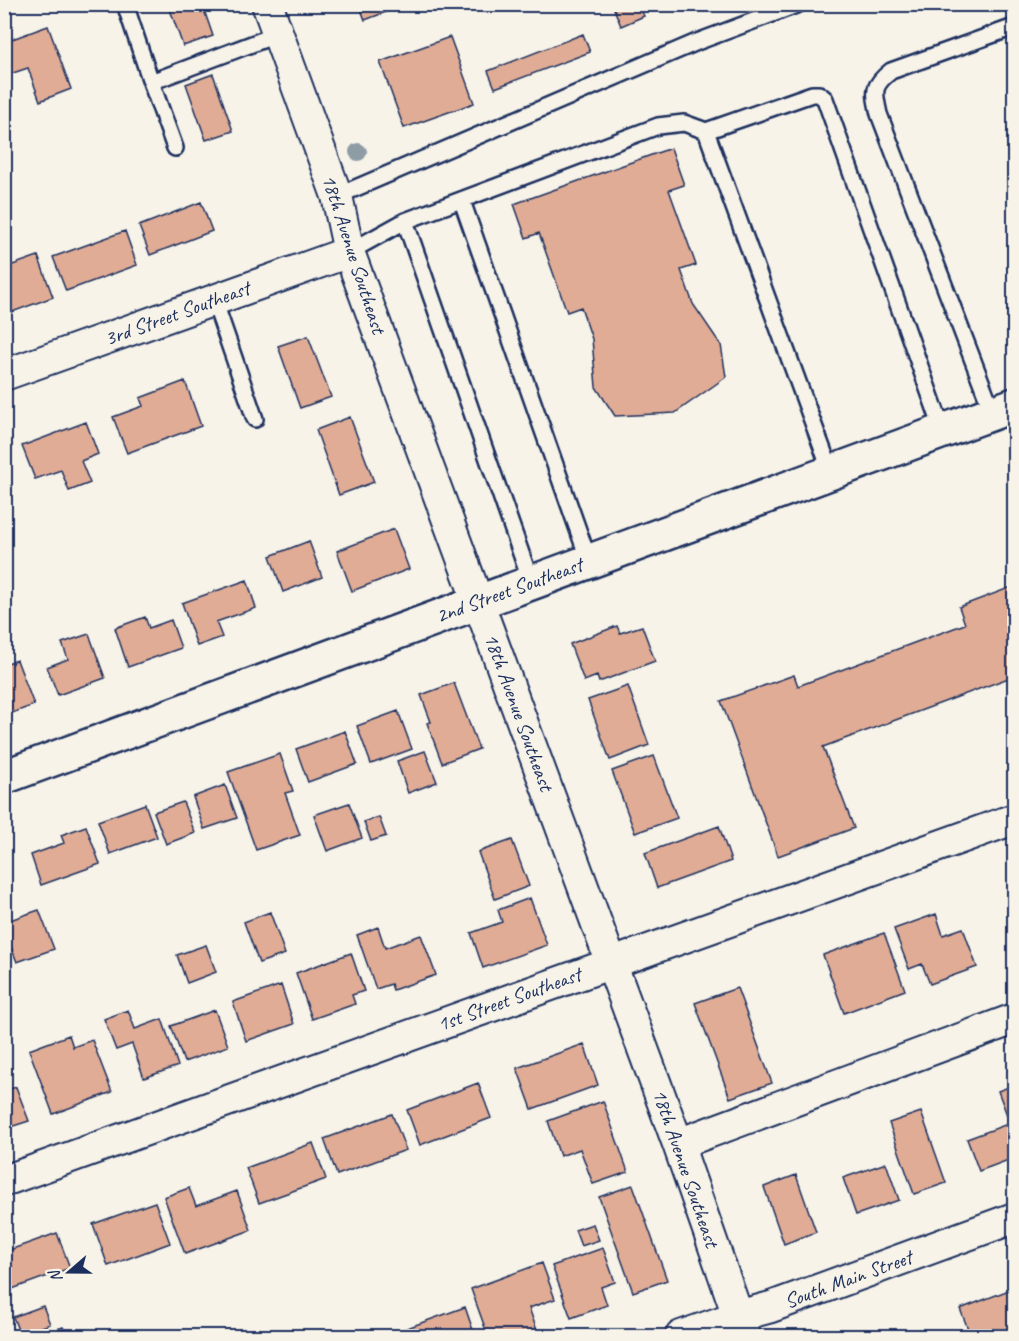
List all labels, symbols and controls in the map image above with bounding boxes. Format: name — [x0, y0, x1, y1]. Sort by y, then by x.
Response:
street label: 18th Avenue Southeast — [316, 171, 393, 339]
street label: 3rd Street Southeast — [101, 274, 256, 351]
street label: 2nd Street Southeast — [432, 550, 589, 629]
street label: 18th Avenue Southeast — [478, 630, 560, 796]
street label: 1st Street Southeast — [434, 960, 587, 1037]
street label: 18th Avenue Southeast — [647, 1085, 726, 1252]
north arrow — [39, 1242, 99, 1302]
street label: South Main Street — [781, 1243, 918, 1314]
text: N — [44, 1266, 67, 1285]

